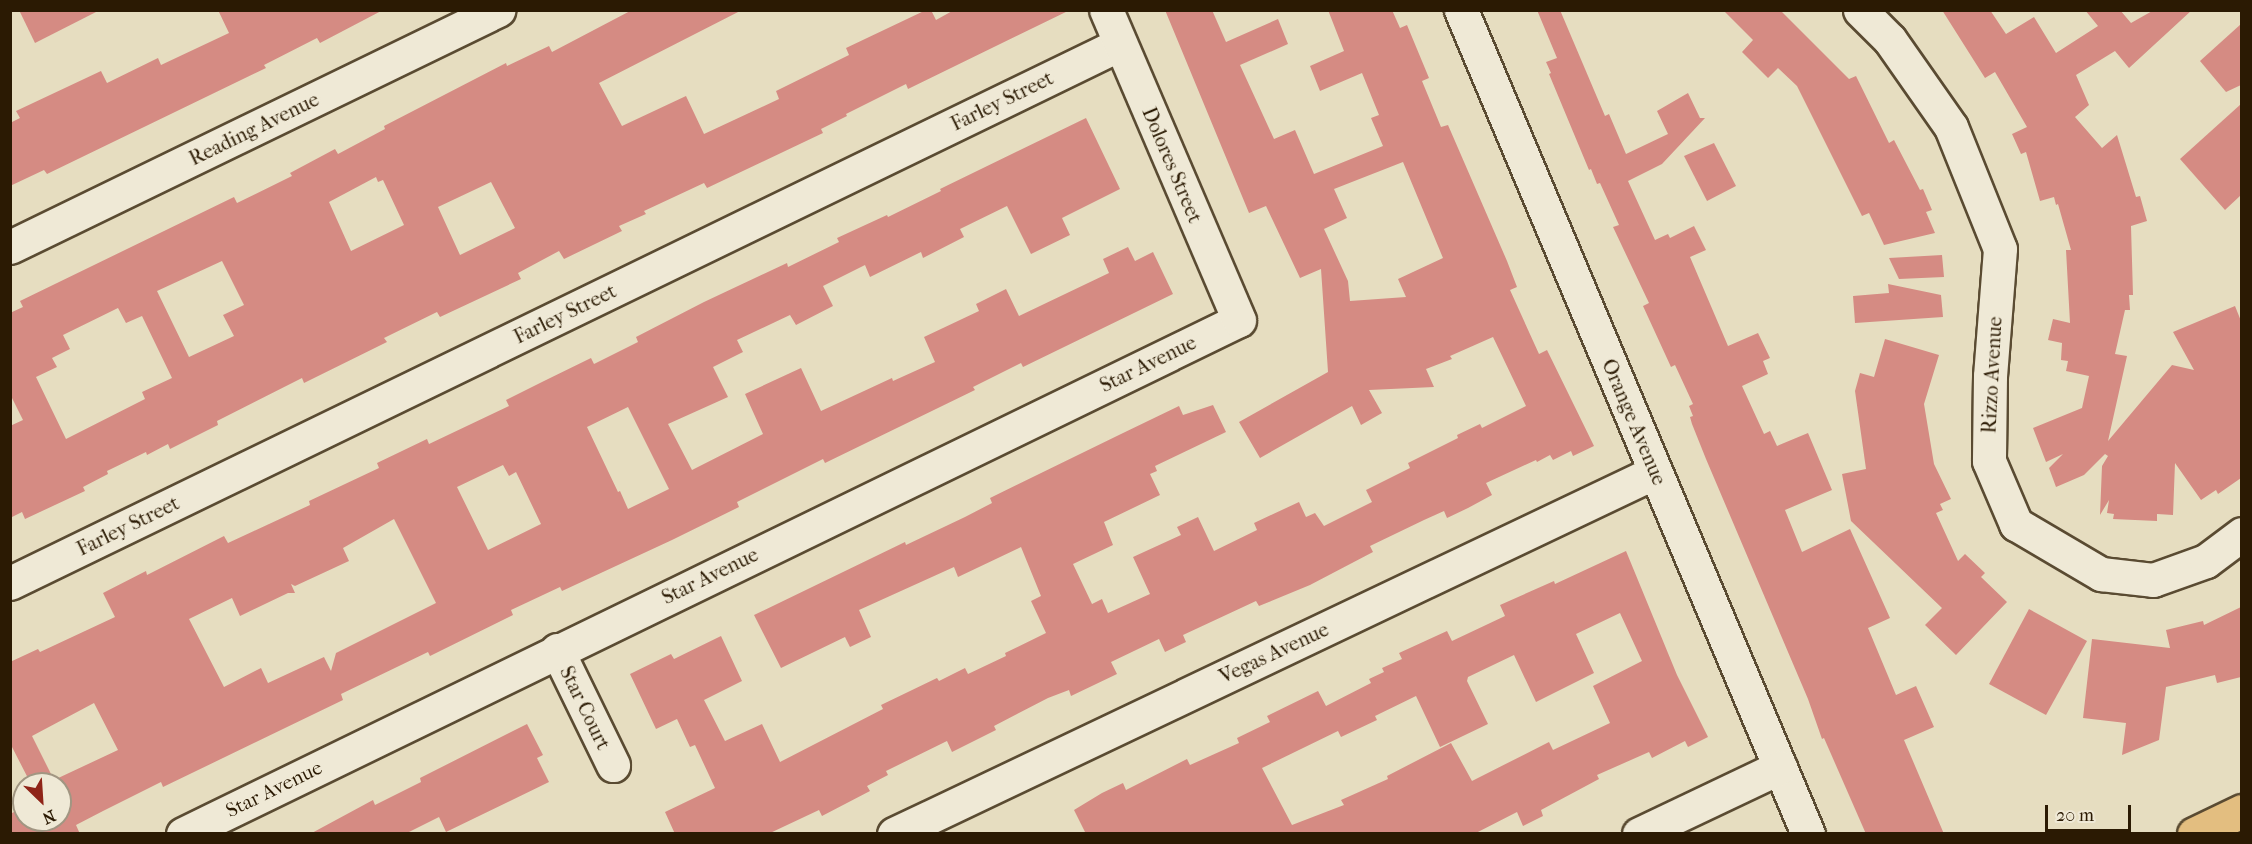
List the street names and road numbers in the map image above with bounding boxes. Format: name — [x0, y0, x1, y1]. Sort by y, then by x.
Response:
street label: Farley Street — [947, 66, 1057, 136]
street label: Reading Avenue — [185, 87, 323, 171]
street label: Dolores Street — [1137, 104, 1207, 226]
street label: Farley Street — [510, 279, 620, 349]
street label: Rizzo Avenue — [1977, 316, 2007, 434]
street label: Star Avenue — [1096, 330, 1200, 398]
street label: Orange Avenue — [1597, 355, 1671, 489]
street label: Farley Street — [73, 491, 183, 561]
street label: Star Avenue — [658, 542, 762, 610]
street label: Vegas Avenue — [1215, 617, 1333, 689]
street label: Star Court — [554, 662, 616, 754]
street label: Star Avenue — [222, 755, 326, 823]

